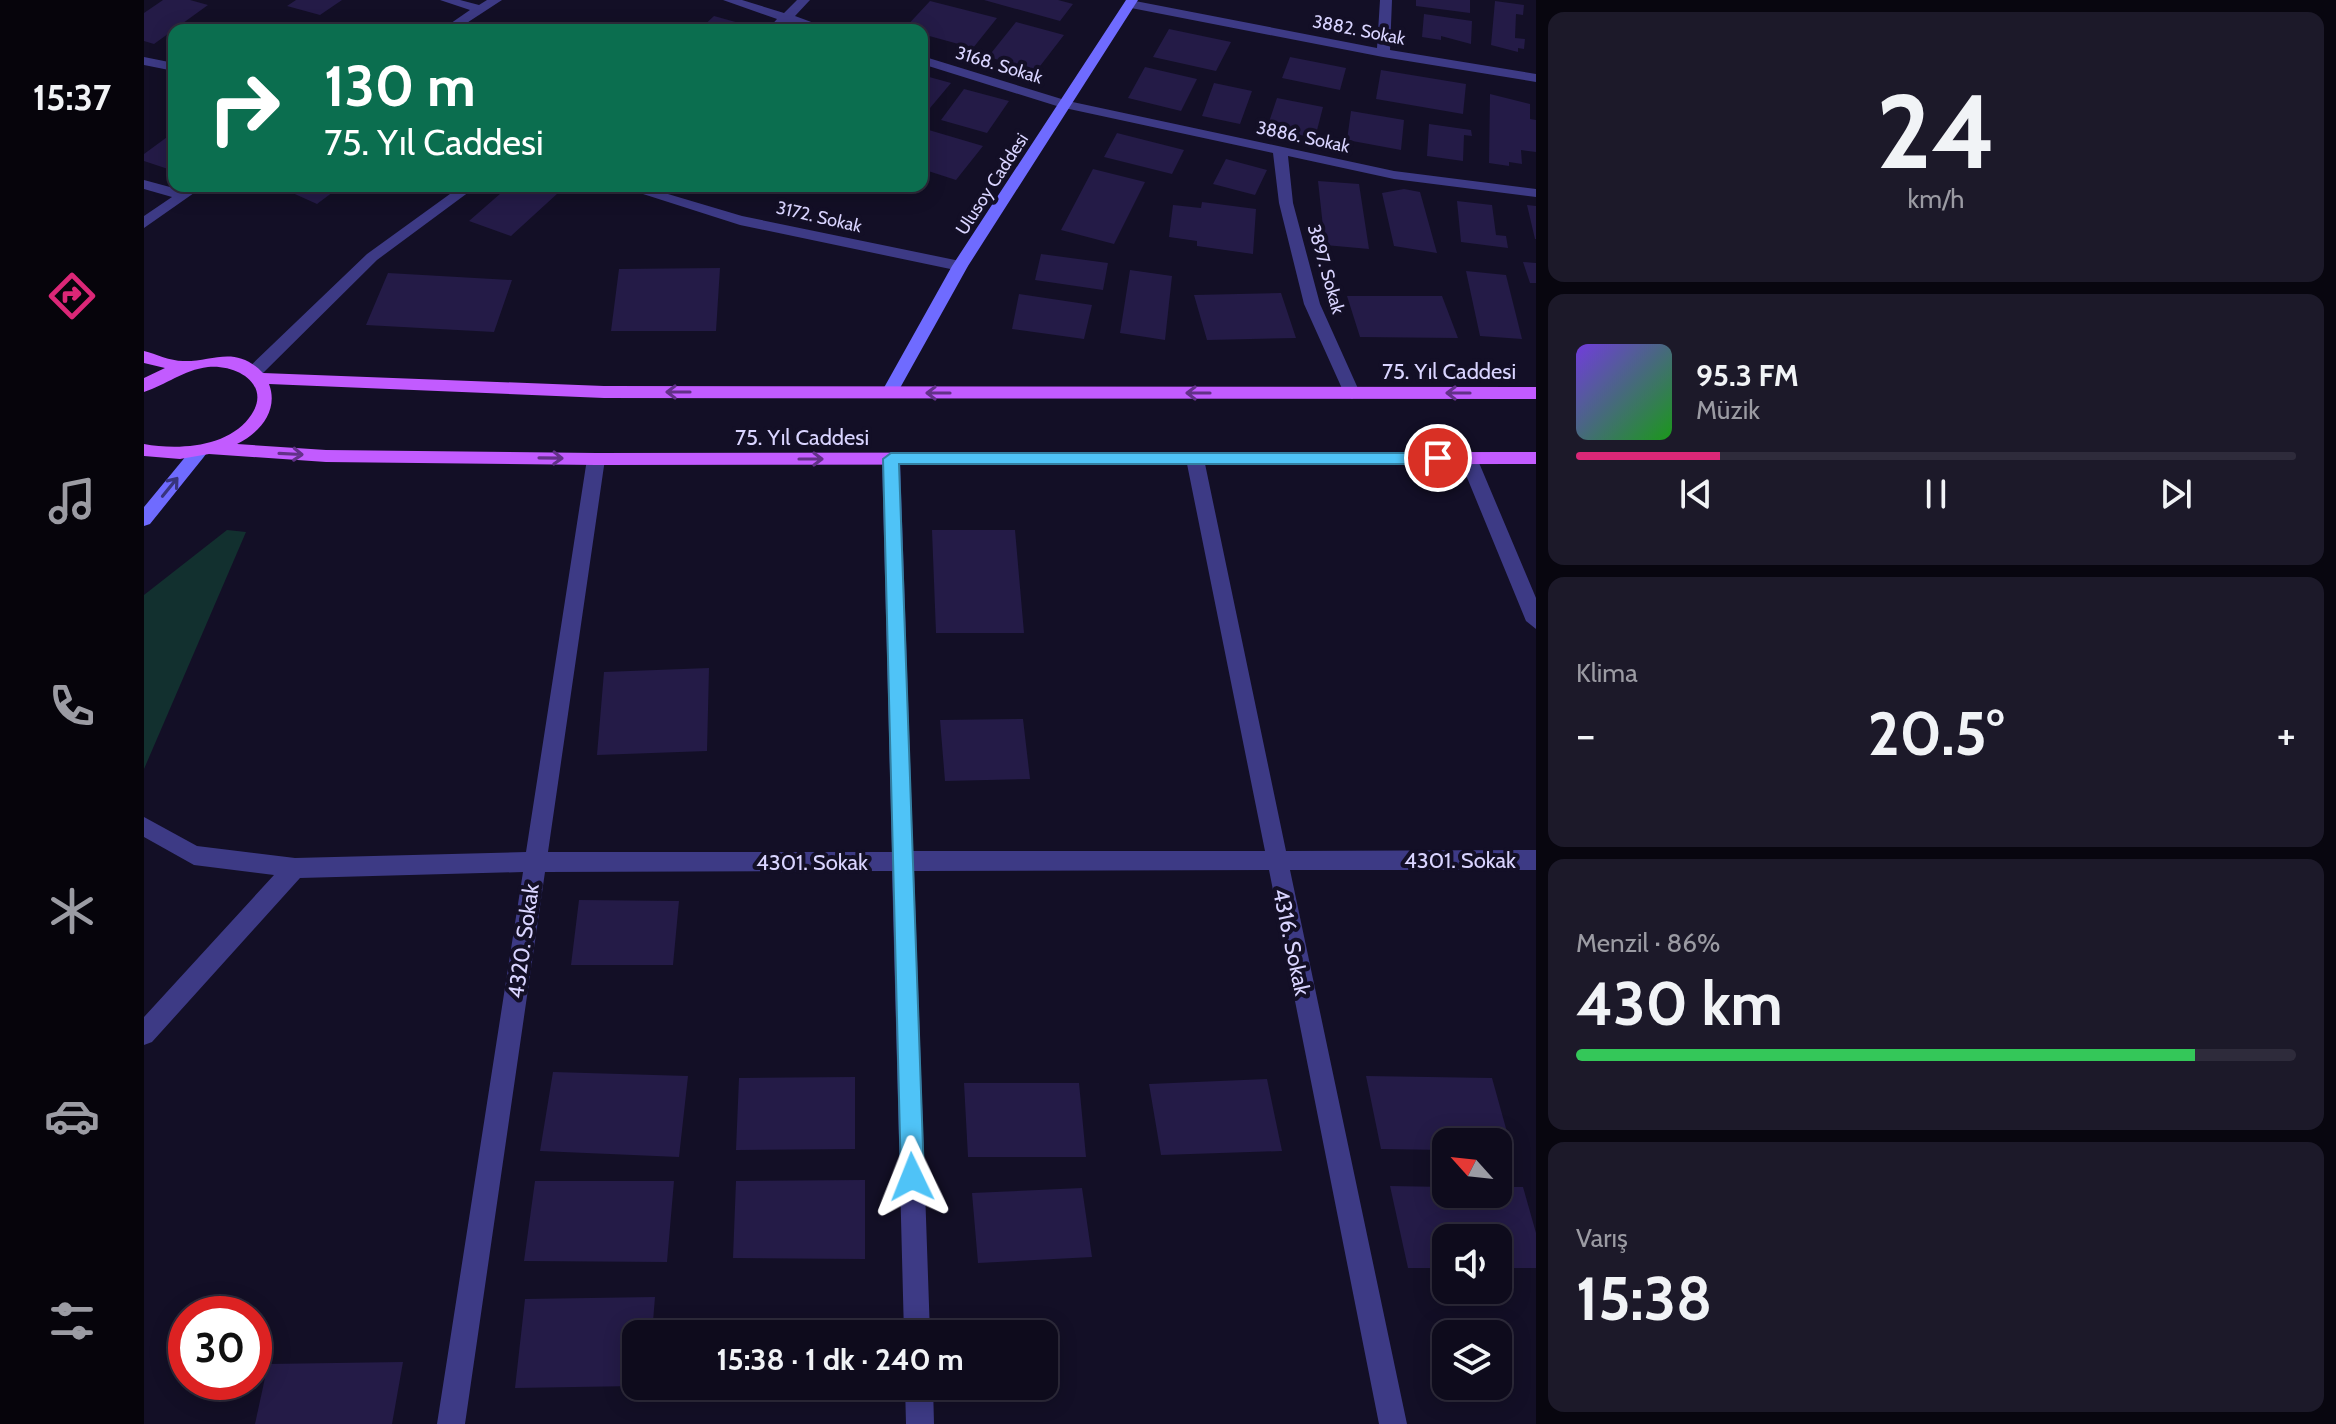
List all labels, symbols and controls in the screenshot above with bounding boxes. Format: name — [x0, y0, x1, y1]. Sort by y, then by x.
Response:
street label: 3882. Sokak — [1311, 10, 1408, 50]
street label: 3168. Sokak — [953, 41, 1046, 89]
text: 130 m — [324, 52, 476, 120]
icon: right — [192, 56, 296, 160]
text: 24 — [1876, 68, 1996, 194]
text: 15:37 — [33, 75, 111, 119]
street label: 3886. Sokak — [1254, 116, 1352, 158]
text: 75. Yıl Caddesi — [324, 120, 544, 164]
street label: Ulusoy Caddesi — [951, 129, 1033, 239]
text: km/h — [1908, 183, 1964, 215]
street label: 3172. Sokak — [774, 196, 865, 238]
street label: 3897. Sokak — [1303, 222, 1350, 317]
icon: directions — [44, 268, 100, 324]
text: 95.3 FM — [1696, 357, 1799, 394]
street label: 75. Yıl Caddesi — [1382, 358, 1516, 385]
one-way arrow — [665, 384, 692, 400]
one-way arrow — [925, 385, 952, 401]
one-way arrow — [1185, 385, 1212, 401]
one-way arrow — [1445, 385, 1472, 401]
text: Müzik — [1696, 394, 1760, 426]
street label: 75. Yıl Caddesi — [735, 424, 869, 451]
pin — [1404, 424, 1472, 492]
icon: arrive — [1416, 436, 1460, 480]
one-way arrow — [277, 447, 304, 462]
one-way arrow — [537, 450, 564, 466]
one-way arrow — [797, 451, 824, 467]
icon: previous — [1674, 472, 1718, 516]
icon: pause — [1914, 472, 1958, 516]
icon: next — [2154, 472, 2198, 516]
icon: music — [44, 473, 100, 529]
one-way arrow — [161, 476, 179, 497]
text: Klima — [1576, 657, 1638, 689]
icon: phone — [44, 678, 100, 734]
text: 20.5° — [1868, 697, 2004, 770]
text: − — [1576, 708, 1595, 761]
text: + — [2277, 708, 2296, 761]
street label: 4301. Sokak — [1404, 847, 1516, 874]
street label: 4301. Sokak — [756, 849, 868, 876]
street label: 4320. Sokak — [502, 882, 545, 1000]
icon: climate — [44, 883, 100, 939]
street label: 4316. Sokak — [1267, 886, 1316, 998]
text: Menzil · 86% — [1576, 927, 1720, 959]
text: 430 km — [1576, 967, 1783, 1040]
icon: car — [44, 1088, 100, 1144]
north arrow — [1432, 1128, 1512, 1208]
map controls — [1432, 1128, 1512, 1400]
position arrow — [870, 1135, 954, 1219]
text: Varış — [1576, 1222, 1628, 1254]
button: sound — [1432, 1224, 1512, 1304]
text: 15:38 — [1576, 1262, 1712, 1335]
icon: filters — [44, 1293, 100, 1349]
speed limit sign: 30 — [168, 1296, 272, 1400]
button: layers — [1432, 1320, 1512, 1400]
text: 15:38 · 1 dk · 240 m — [716, 1341, 964, 1378]

